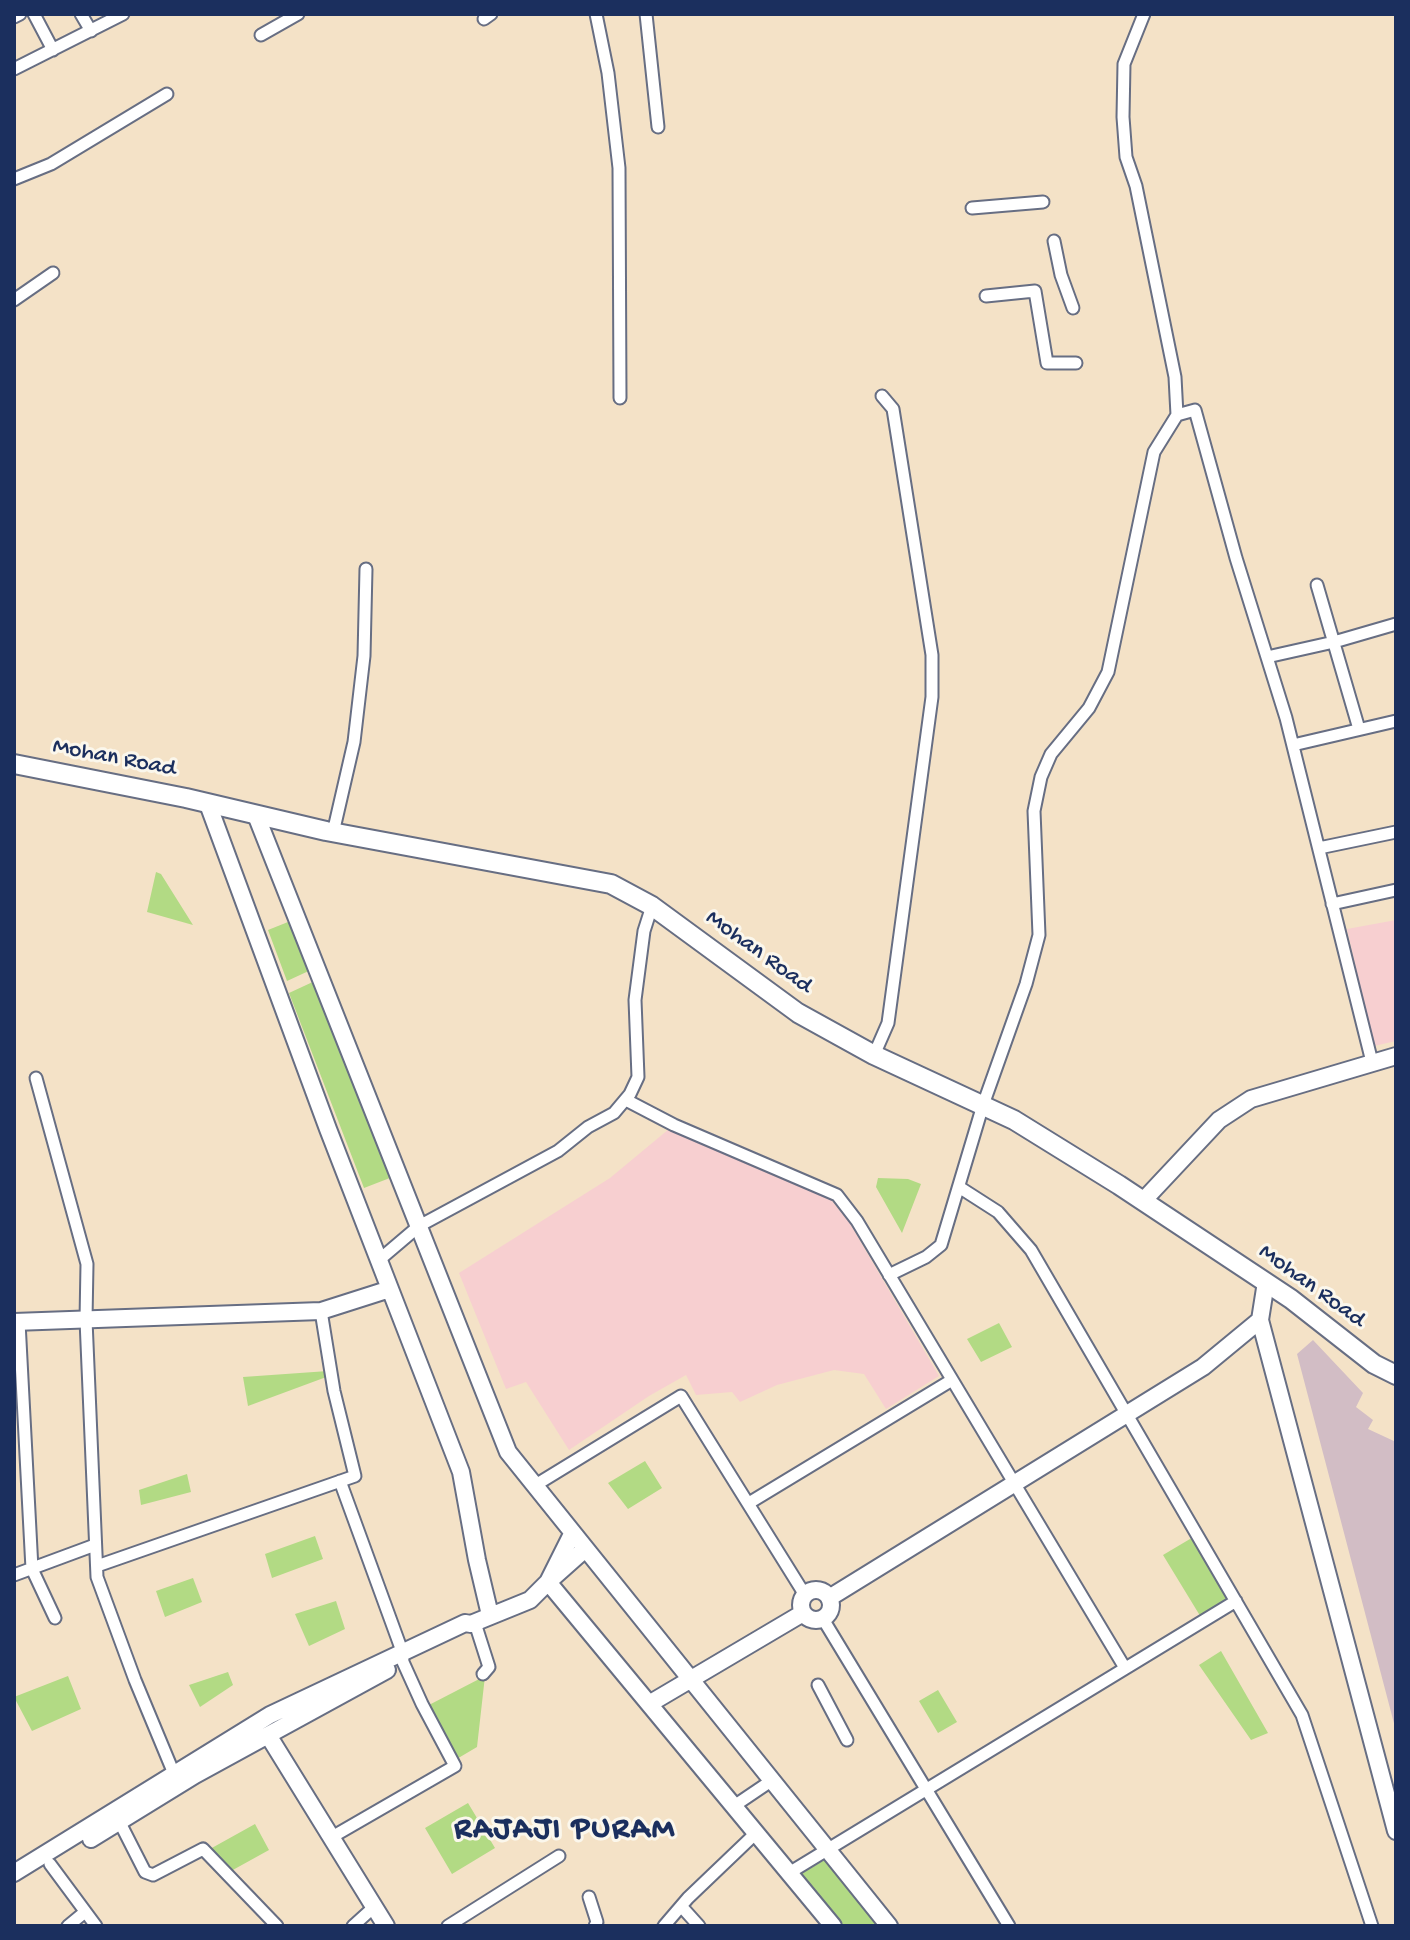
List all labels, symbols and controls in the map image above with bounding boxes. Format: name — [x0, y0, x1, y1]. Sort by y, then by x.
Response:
street label: Mohan Road — [50, 733, 178, 785]
street label: Mohan Road — [699, 905, 817, 1001]
street label: Mohan Road — [1252, 1239, 1370, 1335]
district label: RAJAJI PURAM — [454, 1812, 676, 1850]

